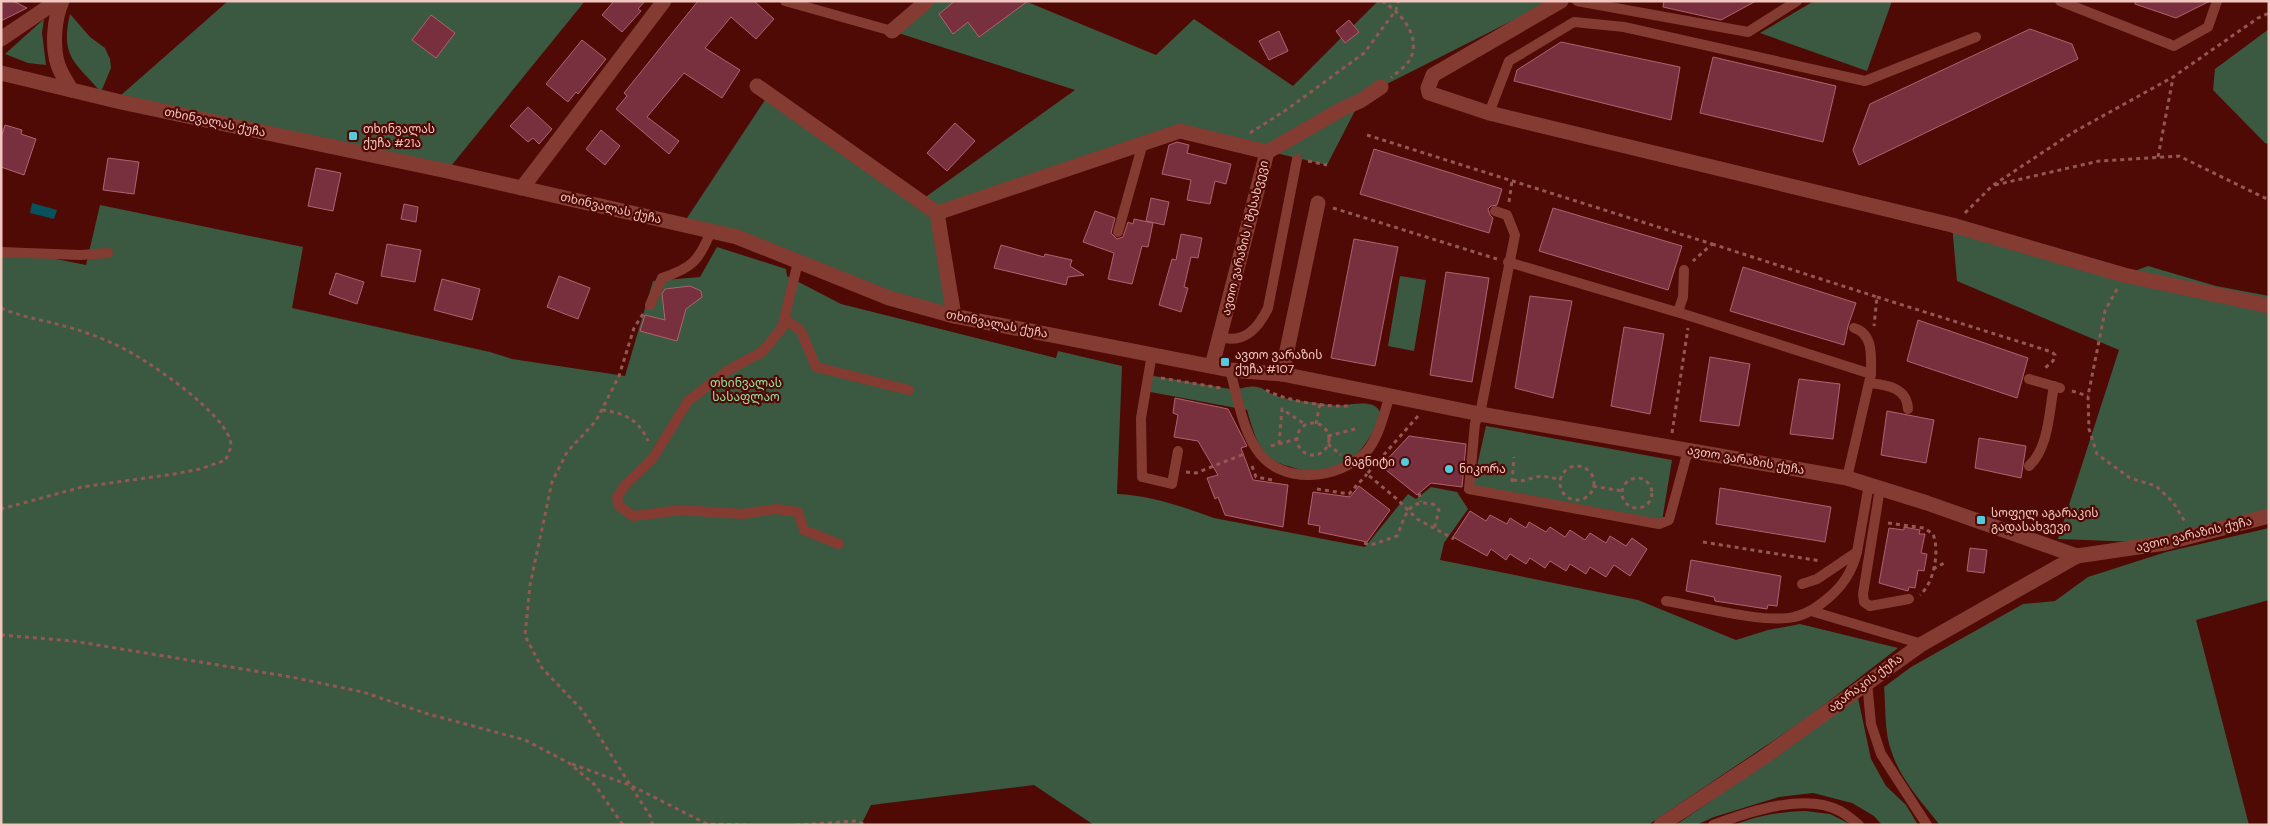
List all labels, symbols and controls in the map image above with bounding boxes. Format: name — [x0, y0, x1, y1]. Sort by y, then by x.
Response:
street label: თხინვალას ქუჩა — [163, 103, 267, 141]
place label: თხინვალას ქუჩა #21ა — [363, 121, 435, 151]
marker: თხინვალას ქუჩა #21ა — [347, 130, 359, 142]
street label: ავთო ვარაზის I შესახვევი — [1218, 159, 1272, 317]
street label: თხინვალას ქუჩა — [559, 189, 663, 227]
street label: თხინვალას ქუჩა — [945, 306, 1049, 342]
place label: ავთო ვარაზის ქუჩა #107 — [1235, 347, 1322, 377]
marker: ავთო ვარაზის ქუჩა #107 — [1219, 356, 1231, 368]
park label: თხინვალას სასაფლაო — [710, 375, 782, 405]
street label: ავთო ვარაზის ქუჩა — [1686, 442, 1806, 478]
place label: მაგნიტი — [1344, 454, 1395, 470]
marker: მაგნიტი — [1399, 456, 1411, 468]
place label: ნიკორა — [1459, 461, 1506, 477]
marker: ნიკორა — [1443, 463, 1455, 475]
place label: სოფელ აგარაკის გადასახვევი — [1991, 505, 2099, 535]
street label: ავთო ვარაზის ქუჩა — [2134, 513, 2254, 555]
marker: სოფელ აგარაკის გადასახვევი — [1975, 514, 1987, 526]
street label: აგარაკის ქუჩა — [1825, 651, 1905, 715]

